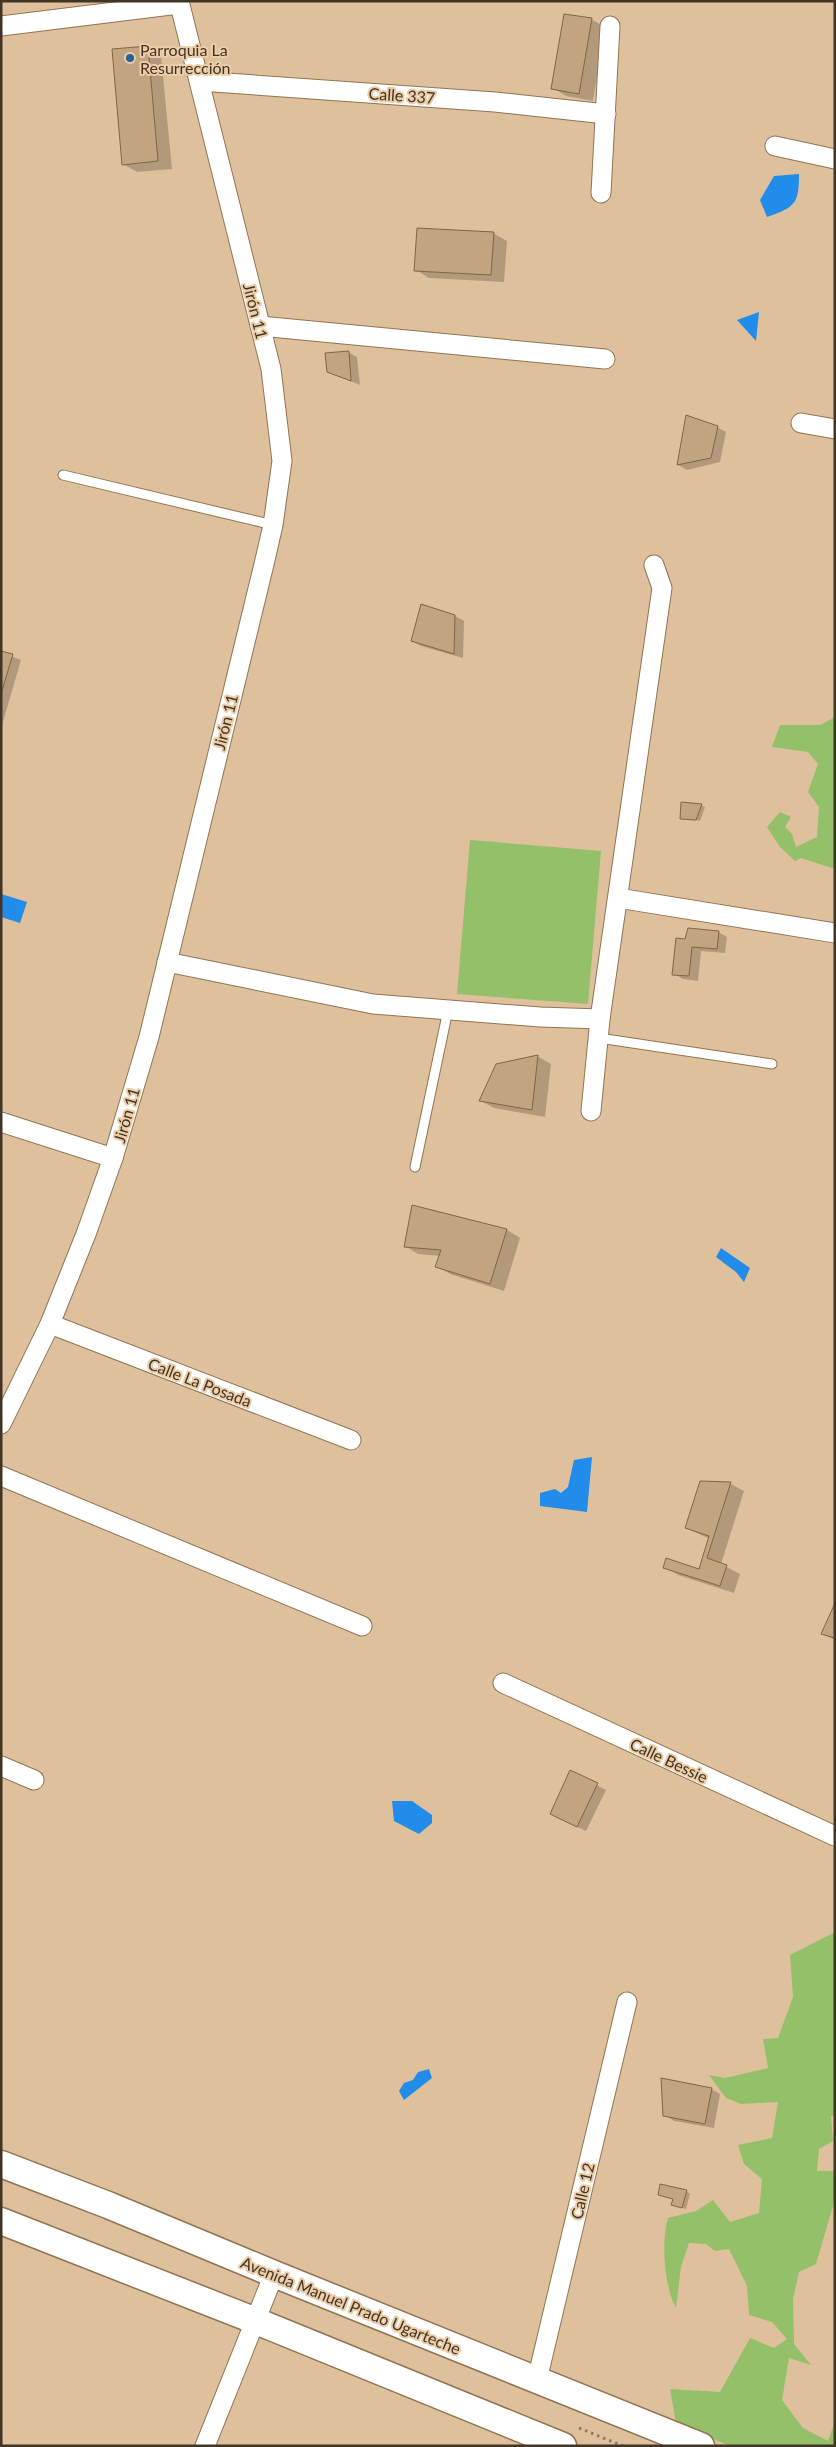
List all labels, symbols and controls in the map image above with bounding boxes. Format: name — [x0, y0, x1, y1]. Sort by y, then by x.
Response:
place label: Parroquia La Resurrección — [140, 40, 231, 77]
marker: Parroquia La Resurrección — [124, 52, 136, 64]
street label: Calle 337 — [368, 83, 436, 107]
street label: Jirón 11 — [240, 281, 272, 341]
street label: Jirón 11 — [209, 692, 241, 752]
street label: Jirón 11 — [109, 1085, 143, 1145]
street label: Calle La Posada — [146, 1354, 254, 1410]
street label: Calle Bessie — [627, 1734, 711, 1786]
street label: Calle 12 — [566, 2161, 598, 2221]
street label: Avenida Manuel Prado Ugarteche — [238, 2252, 464, 2358]

